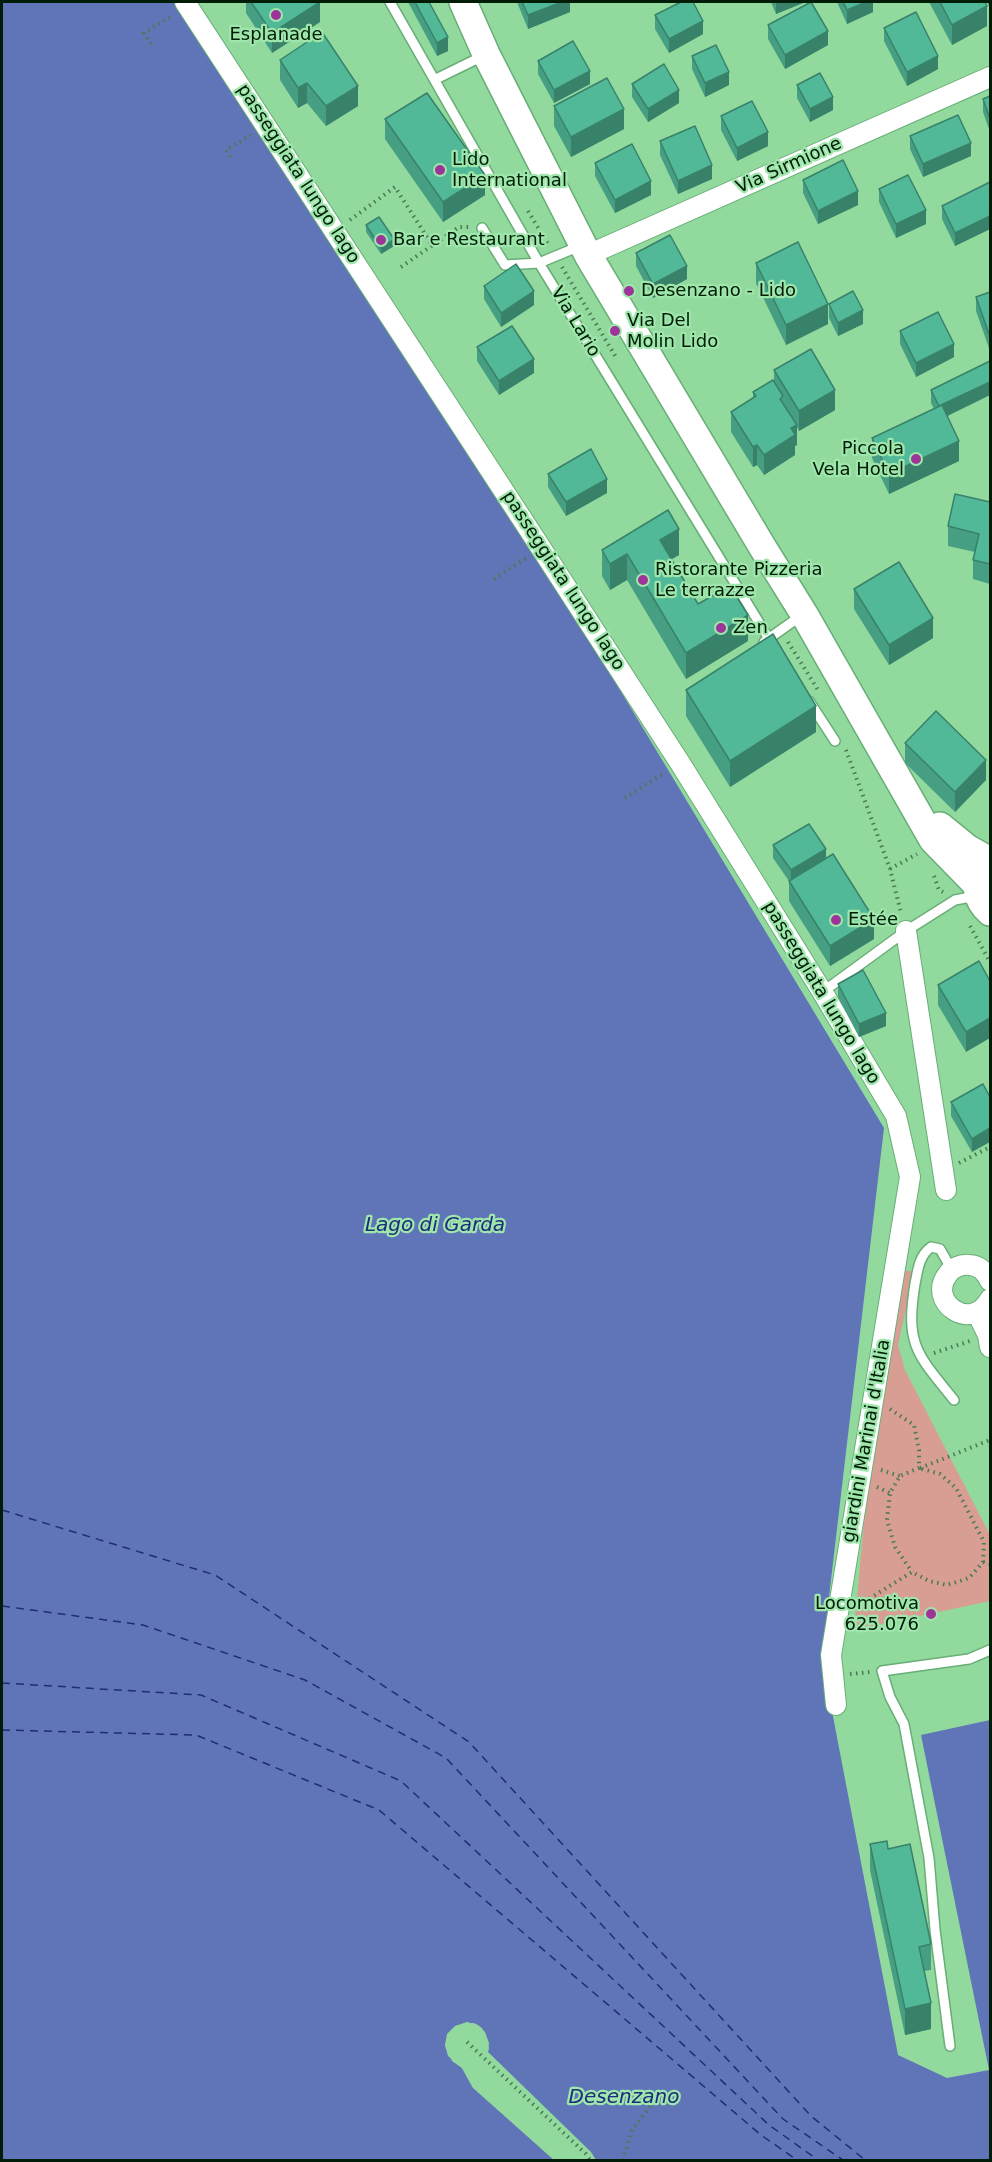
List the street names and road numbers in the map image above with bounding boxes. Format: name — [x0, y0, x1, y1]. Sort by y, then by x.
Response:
street label: passeggiata lungo lago — [232, 80, 364, 268]
street label: Via Sirmione — [733, 133, 845, 199]
street label: Via Lario — [546, 283, 604, 361]
street label: passeggiata lungo lago — [497, 487, 629, 675]
street label: passeggiata lungo lago — [758, 898, 884, 1088]
street label: giardini Marinai d'Italia — [838, 1338, 896, 1544]

